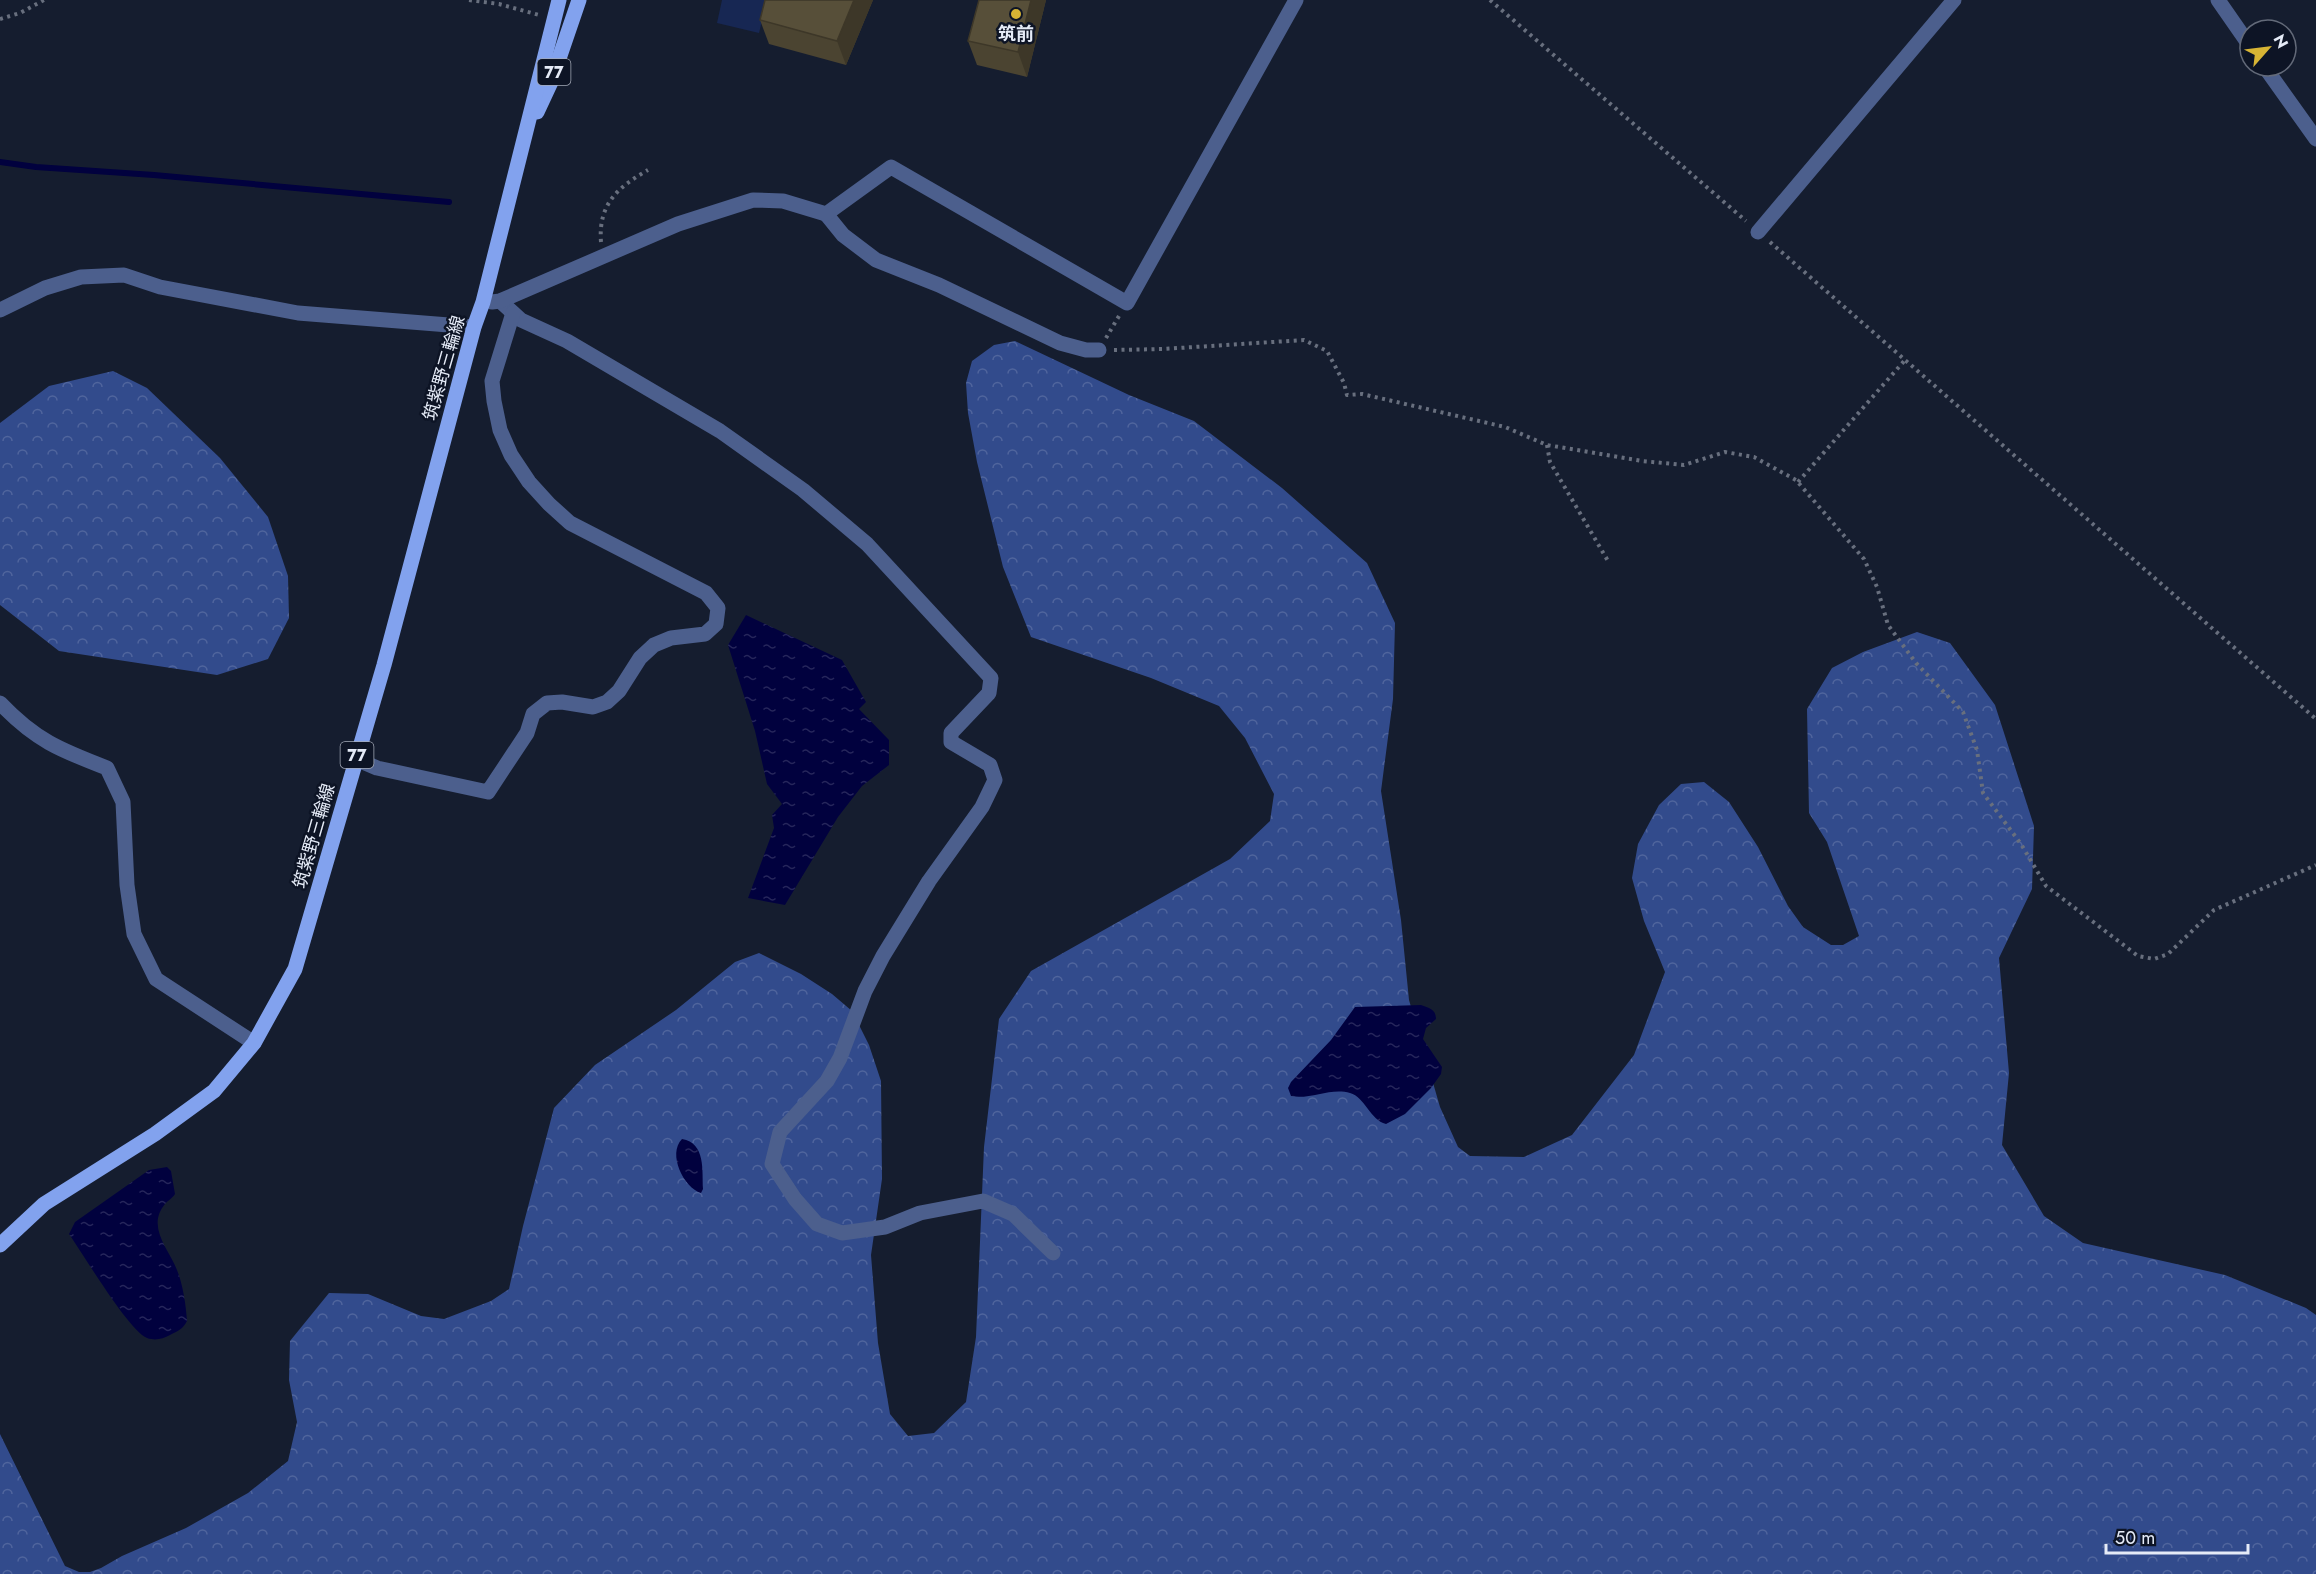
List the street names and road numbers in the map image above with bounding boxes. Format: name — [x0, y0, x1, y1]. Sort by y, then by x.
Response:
road number: 77 — [538, 59, 570, 85]
street label: 筑紫野三輪線 — [417, 313, 471, 423]
road number: 77 — [340, 742, 374, 768]
street label: 筑紫野三輪線 — [287, 781, 341, 891]

